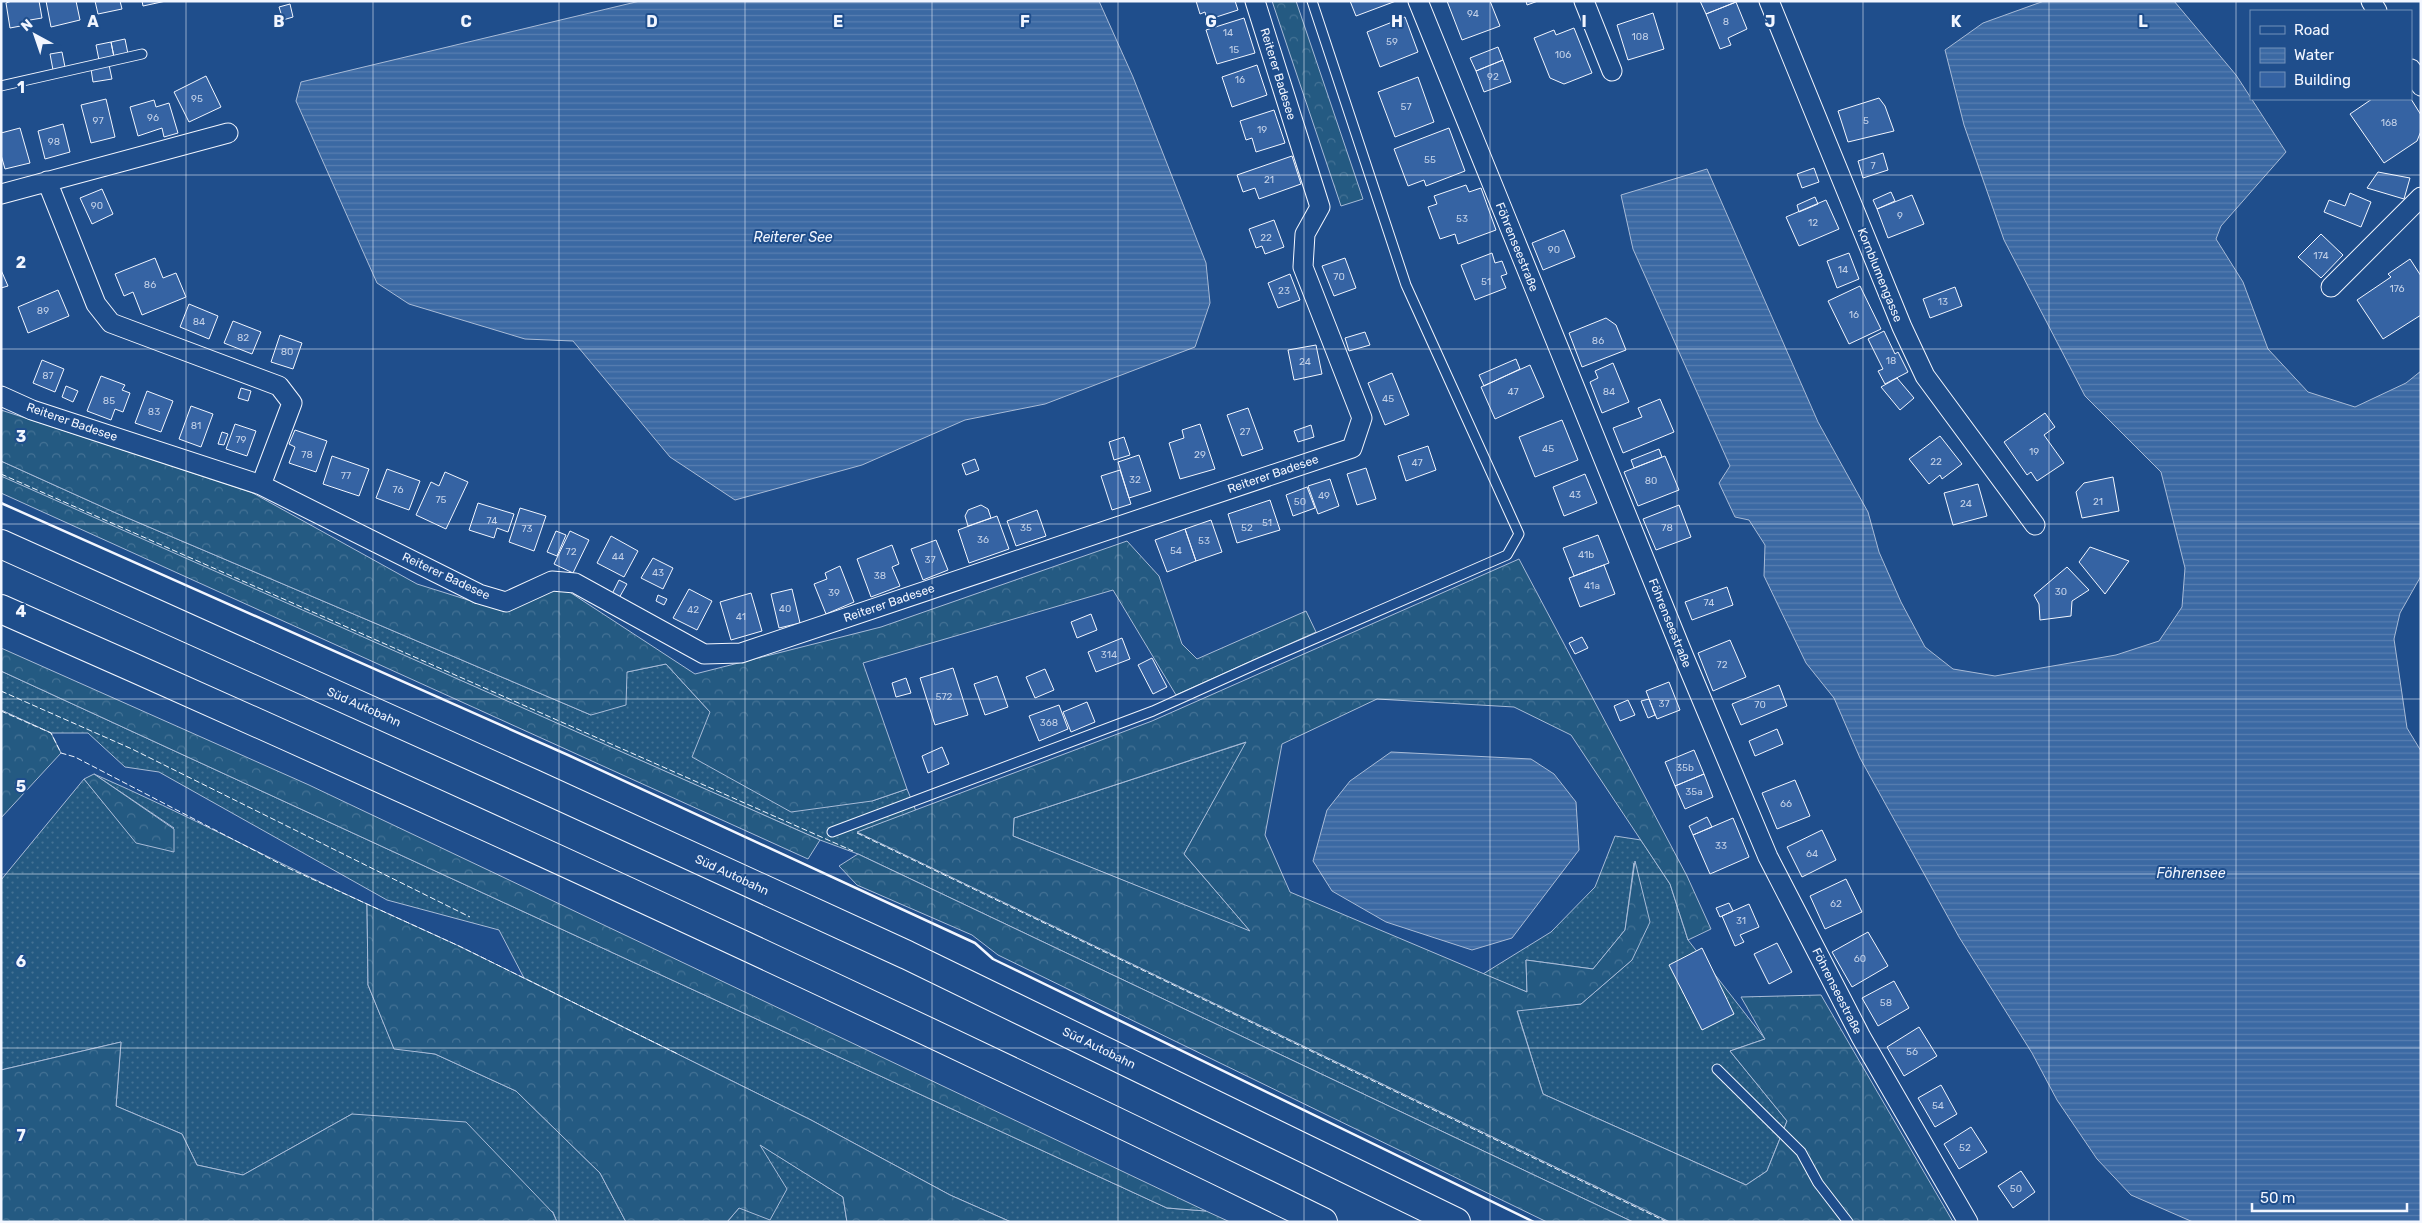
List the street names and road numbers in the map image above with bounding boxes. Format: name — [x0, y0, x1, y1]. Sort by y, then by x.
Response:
street label: Reiterer Badesee — [1257, 26, 1299, 122]
street label: Föhrenseestraße — [1493, 200, 1541, 294]
street label: Kornblumengasse — [1855, 226, 1905, 324]
street label: Reiterer Badesee — [25, 400, 120, 444]
street label: Reiterer Badesee — [1226, 452, 1321, 496]
street label: Reiterer Badesee — [400, 550, 492, 603]
street label: Föhrenseestraße — [1646, 576, 1694, 670]
street label: Reiterer Badesee — [842, 581, 937, 625]
street label: Süd Autobahn — [325, 684, 403, 730]
street label: Süd Autobahn — [693, 852, 771, 898]
street label: Föhrenseestraße — [1809, 946, 1865, 1037]
street label: Süd Autobahn — [1060, 1024, 1138, 1072]

